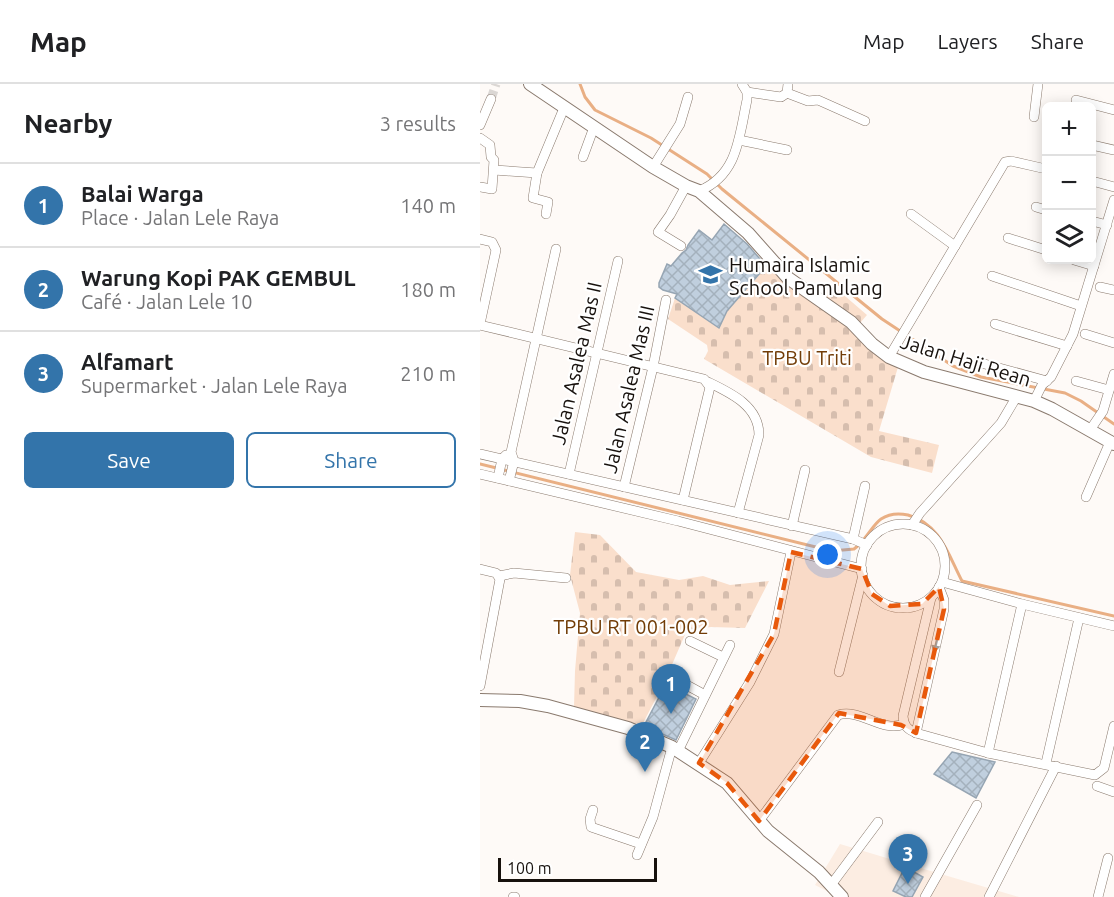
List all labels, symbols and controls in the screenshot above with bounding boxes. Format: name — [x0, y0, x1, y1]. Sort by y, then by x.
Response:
text: Map — [30, 26, 87, 57]
text: Map — [863, 29, 904, 53]
text: Layers — [937, 29, 998, 53]
text: Share — [1031, 29, 1084, 53]
map controls — [1042, 102, 1096, 264]
button: + — [1042, 102, 1096, 156]
text: Nearby — [24, 109, 112, 138]
text: 3 results — [380, 112, 456, 135]
button: − — [1042, 156, 1096, 210]
text: Balai Warga — [81, 181, 204, 206]
text: 1 — [38, 194, 49, 217]
text: 140 m — [400, 194, 456, 217]
text: Place · Jalan Lele Raya — [81, 206, 279, 229]
button: layers — [1042, 210, 1096, 264]
place label: Humaira Islamic School Pamulang — [729, 253, 883, 299]
school or university icon: Humaira Islamic School Pamulang — [698, 262, 724, 288]
text: Warung Kopi PAK GEMBUL — [81, 265, 356, 290]
text: 2 — [38, 278, 49, 301]
text: 180 m — [400, 278, 456, 301]
street label: Jalan Asalea Mas II — [546, 279, 606, 447]
text: Café · Jalan Lele 10 — [81, 290, 253, 313]
street label: Jalan Asalea Mas III — [598, 303, 658, 475]
street label: Jalan Haji Rean — [898, 329, 1034, 391]
park label: TPBU Triti — [762, 346, 852, 369]
text: Alfamart — [81, 349, 173, 374]
text: 3 — [38, 362, 49, 385]
text: 210 m — [400, 362, 456, 385]
text: Supermarket · Jalan Lele Raya — [81, 374, 347, 397]
button: Save — [24, 432, 234, 488]
button: Share — [246, 432, 456, 488]
your location — [813, 540, 842, 569]
park label: TPBU RT 001-002 — [553, 615, 709, 638]
one-way arrow — [931, 634, 941, 653]
pin: 1 — [652, 664, 690, 714]
pin: 2 — [626, 722, 664, 772]
pin: 3 — [888, 834, 928, 884]
scale bar — [498, 855, 657, 882]
text: 100 m — [507, 859, 552, 877]

